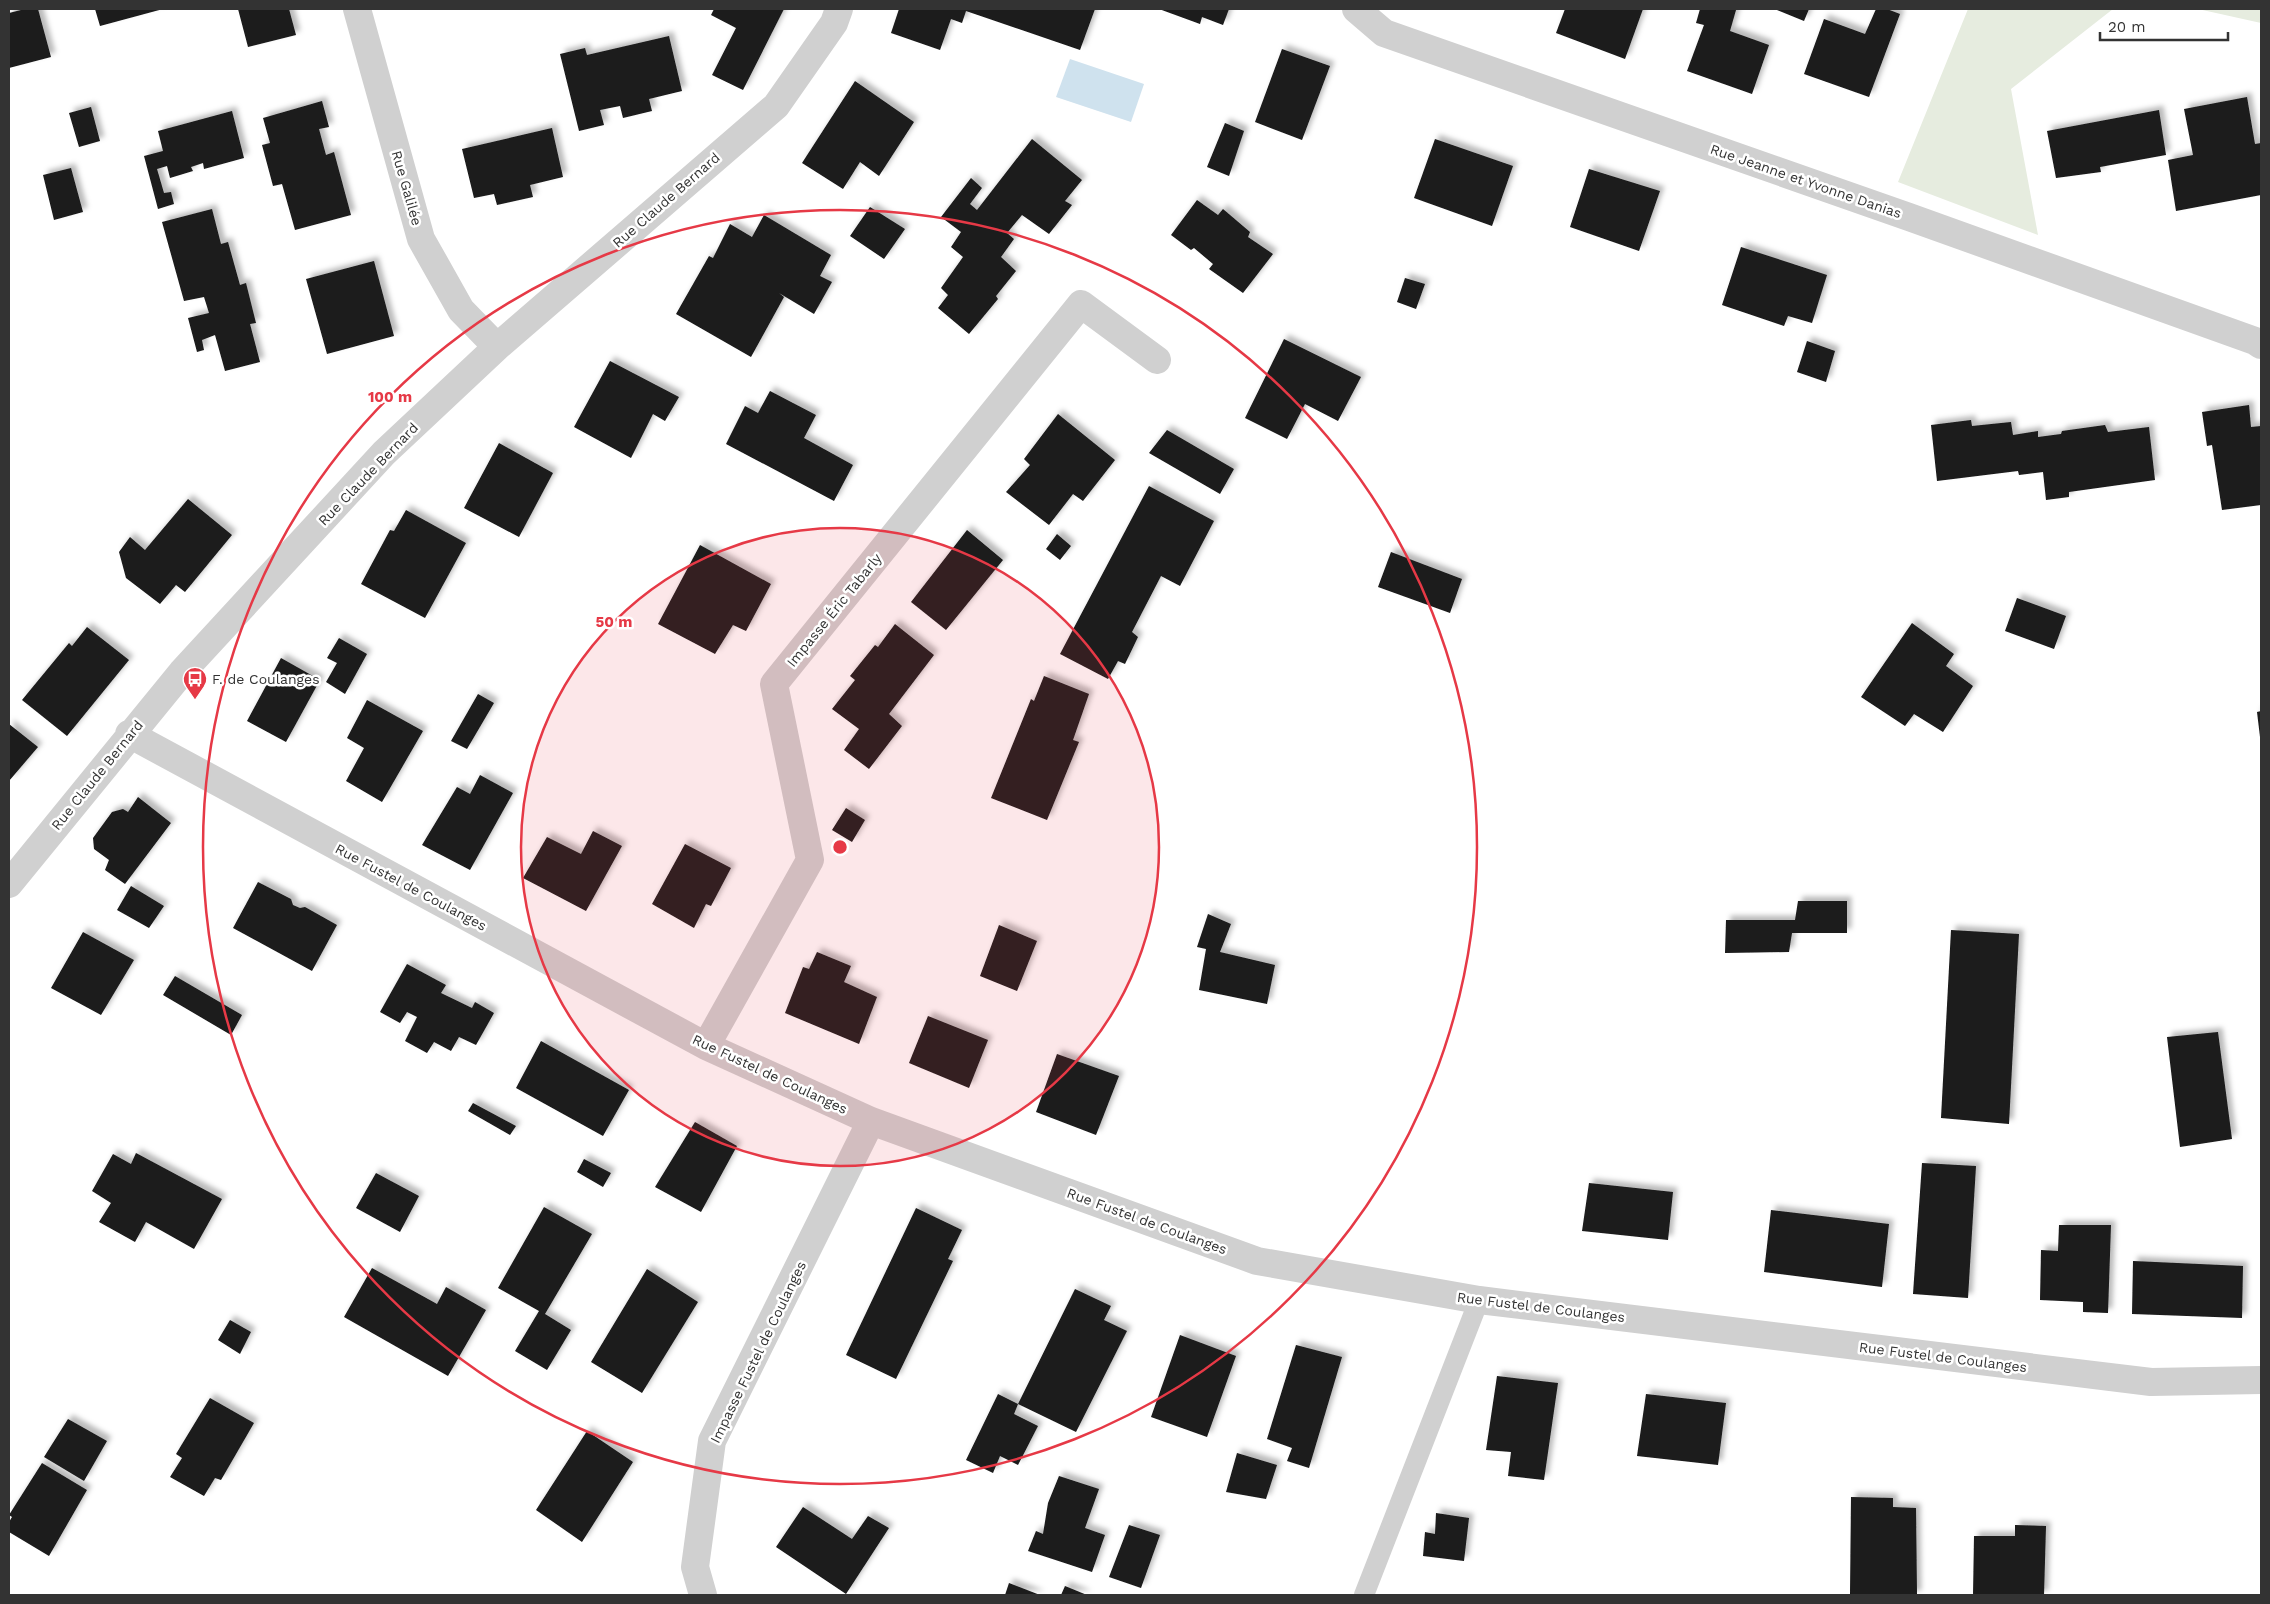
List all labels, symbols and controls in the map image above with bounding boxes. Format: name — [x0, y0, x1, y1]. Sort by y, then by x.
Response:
scale bar — [2100, 10, 2228, 42]
text: 20 m — [2108, 18, 2146, 36]
street label: Rue Jeanne et Yvonne Danias — [1708, 141, 1904, 221]
street label: Rue Galilée — [389, 149, 425, 227]
street label: Rue Claude Bernard — [609, 149, 723, 251]
text: 100 m — [368, 388, 412, 406]
street label: Rue Claude Bernard — [315, 419, 421, 529]
street label: Impasse Éric Tabarly — [783, 550, 885, 670]
text: 50 m — [596, 613, 632, 631]
bus stop icon: F. de Coulanges — [182, 666, 208, 700]
place label: F. de Coulanges — [212, 671, 320, 687]
street label: Rue Claude Bernard — [48, 717, 146, 833]
centre of rings — [831, 838, 849, 856]
street label: Rue Fustel de Coulanges — [333, 840, 489, 934]
street label: Rue Fustel de Coulanges — [690, 1031, 850, 1117]
street label: Rue Fustel de Coulanges — [1065, 1185, 1229, 1257]
street label: Impasse Fustel de Coulanges — [707, 1258, 809, 1446]
street label: Rue Fustel de Coulanges — [1456, 1289, 1626, 1325]
street label: Rue Fustel de Coulanges — [1858, 1339, 2028, 1375]

